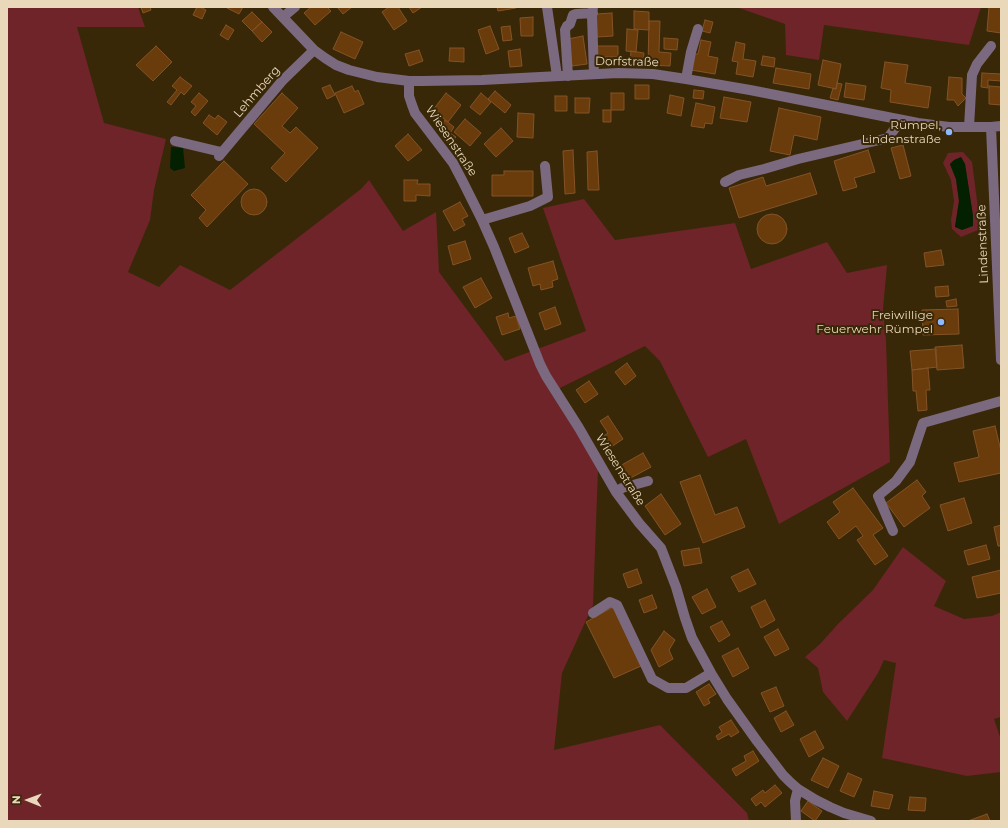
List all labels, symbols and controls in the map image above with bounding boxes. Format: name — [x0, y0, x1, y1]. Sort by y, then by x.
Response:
street label: Dorfstraße — [595, 54, 659, 70]
street label: Lehmberg — [231, 63, 283, 121]
street label: Wiesenstraße — [422, 103, 480, 179]
place label: Rümpel, Lindenstraße — [862, 118, 941, 146]
marker: Rümpel, Lindenstraße — [944, 127, 954, 137]
street label: Lindenstraße — [974, 204, 992, 284]
place label: Freiwillige Feuerwehr Rümpel — [816, 308, 933, 336]
marker: Freiwillige Feuerwehr Rümpel — [936, 317, 946, 327]
street label: Wiesenstraße — [592, 431, 648, 509]
north arrow — [8, 780, 48, 820]
text: N — [9, 795, 23, 804]

